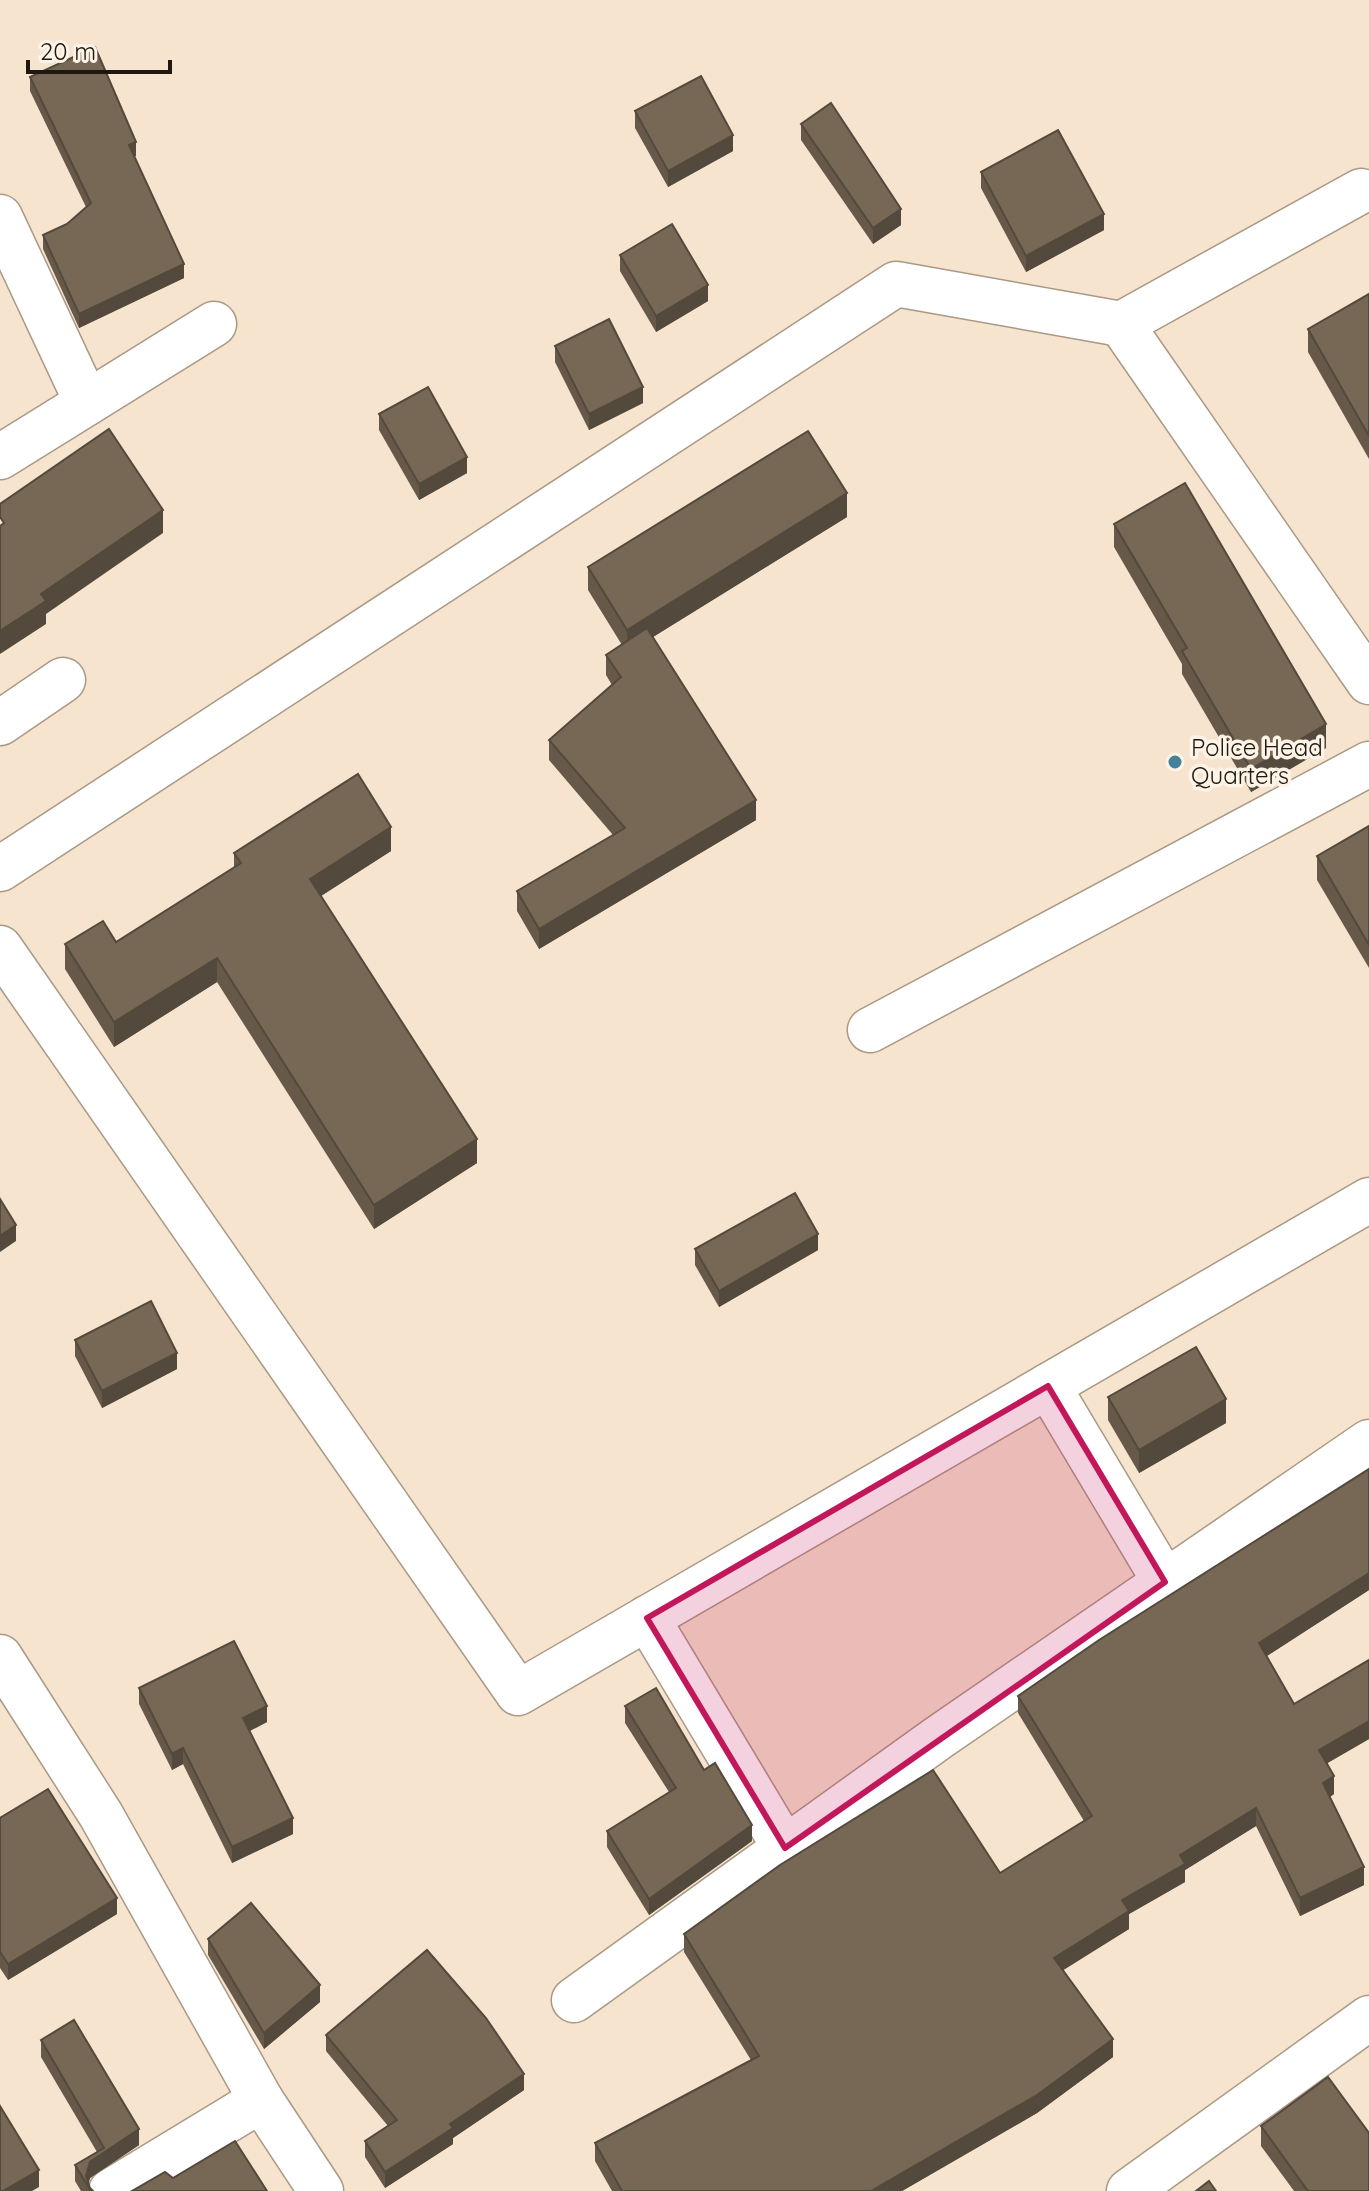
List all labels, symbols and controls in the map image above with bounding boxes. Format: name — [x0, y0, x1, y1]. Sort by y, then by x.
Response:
scale bar — [28, 24, 170, 74]
text: 20 m — [40, 36, 96, 66]
place label: Police Head Quarters — [1191, 732, 1323, 790]
marker: Police Head Quarters — [1166, 753, 1184, 771]

